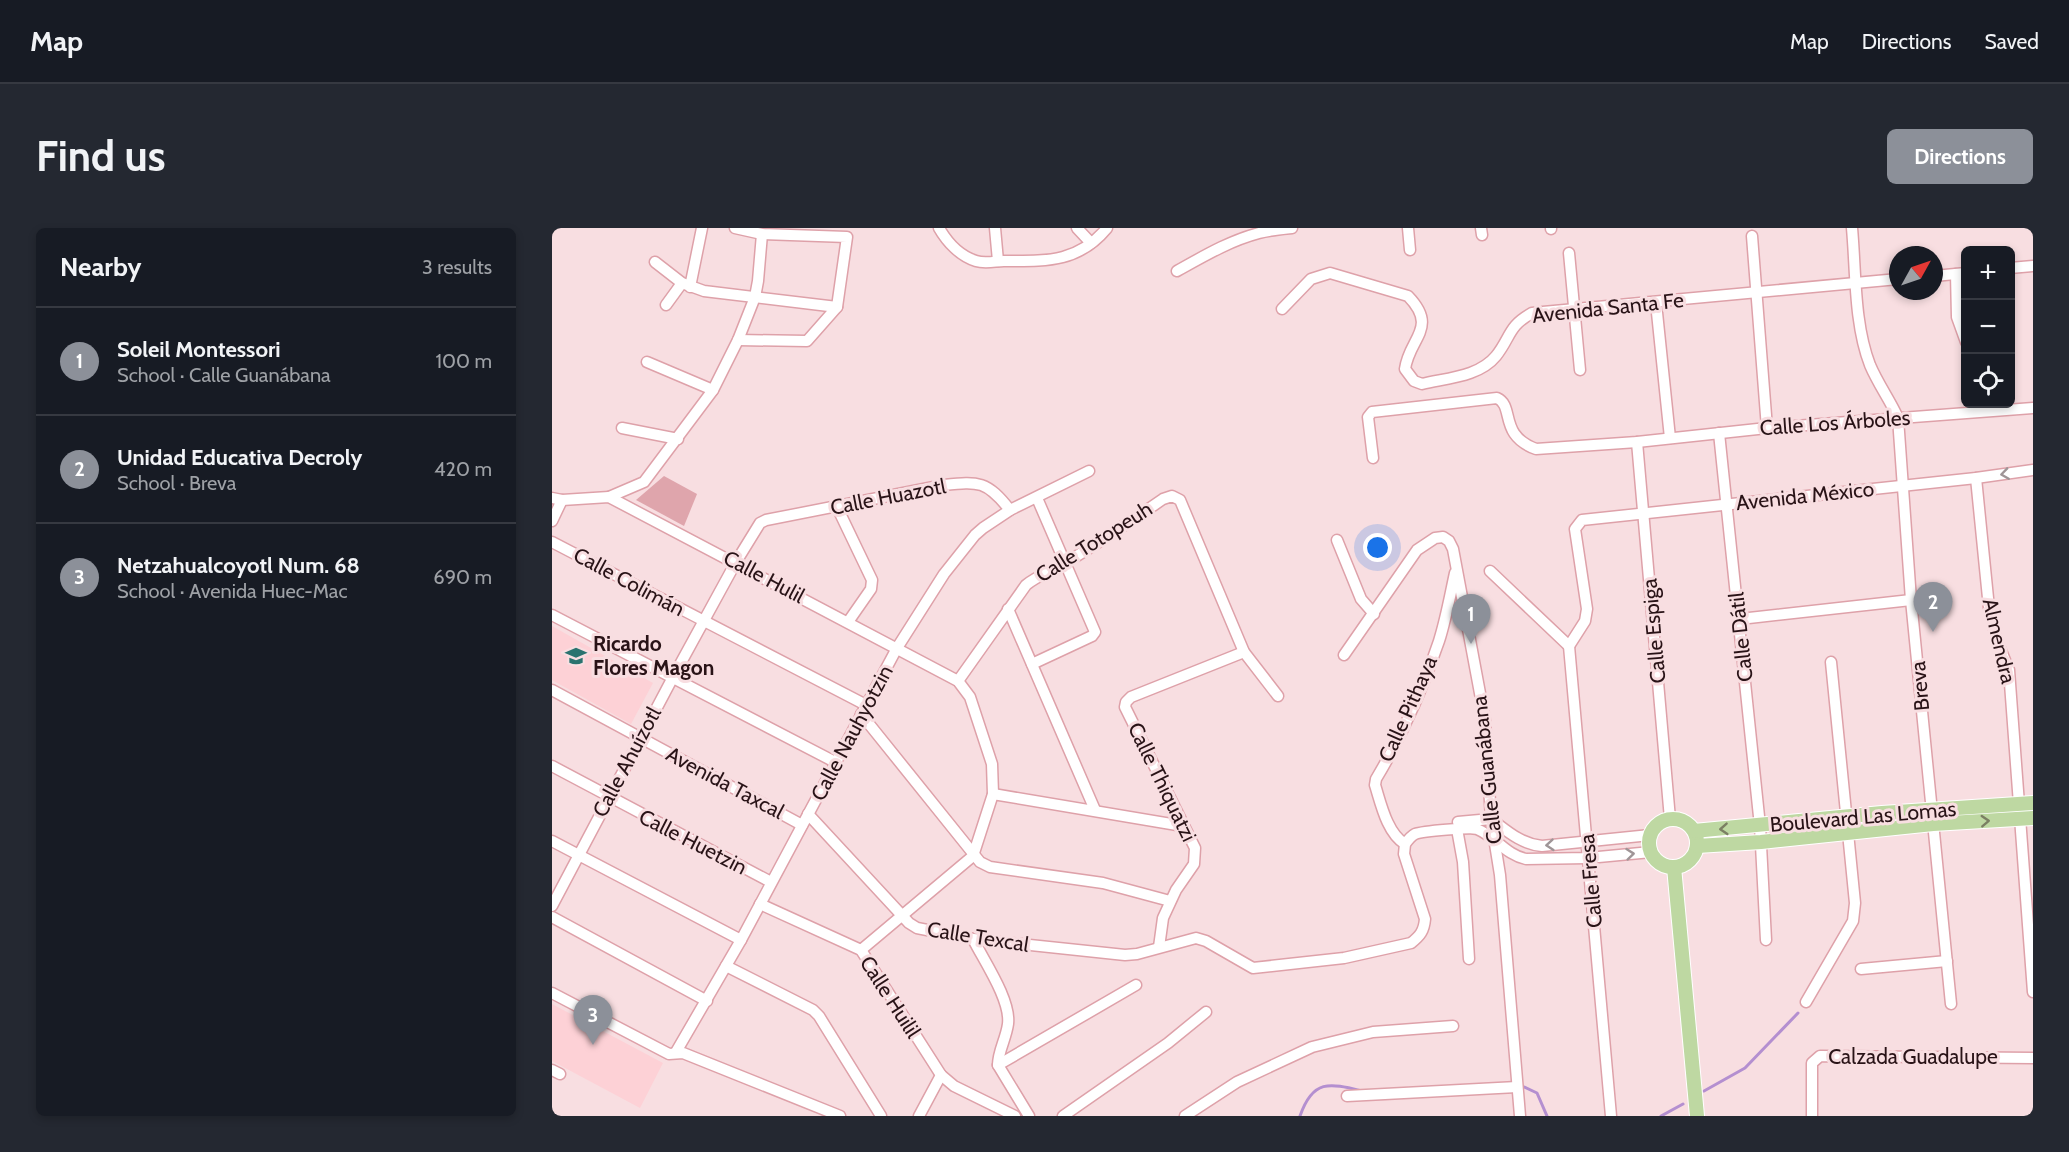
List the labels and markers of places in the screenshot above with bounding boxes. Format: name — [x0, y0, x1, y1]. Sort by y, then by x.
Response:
pin: 2 — [1914, 582, 1952, 632]
pin: 1 — [1452, 594, 1490, 644]
place label: Ricardo Flores Magon — [593, 631, 714, 680]
school or university icon: Ricardo Flores Magon — [564, 644, 588, 668]
pin: 3 — [574, 996, 612, 1045]

